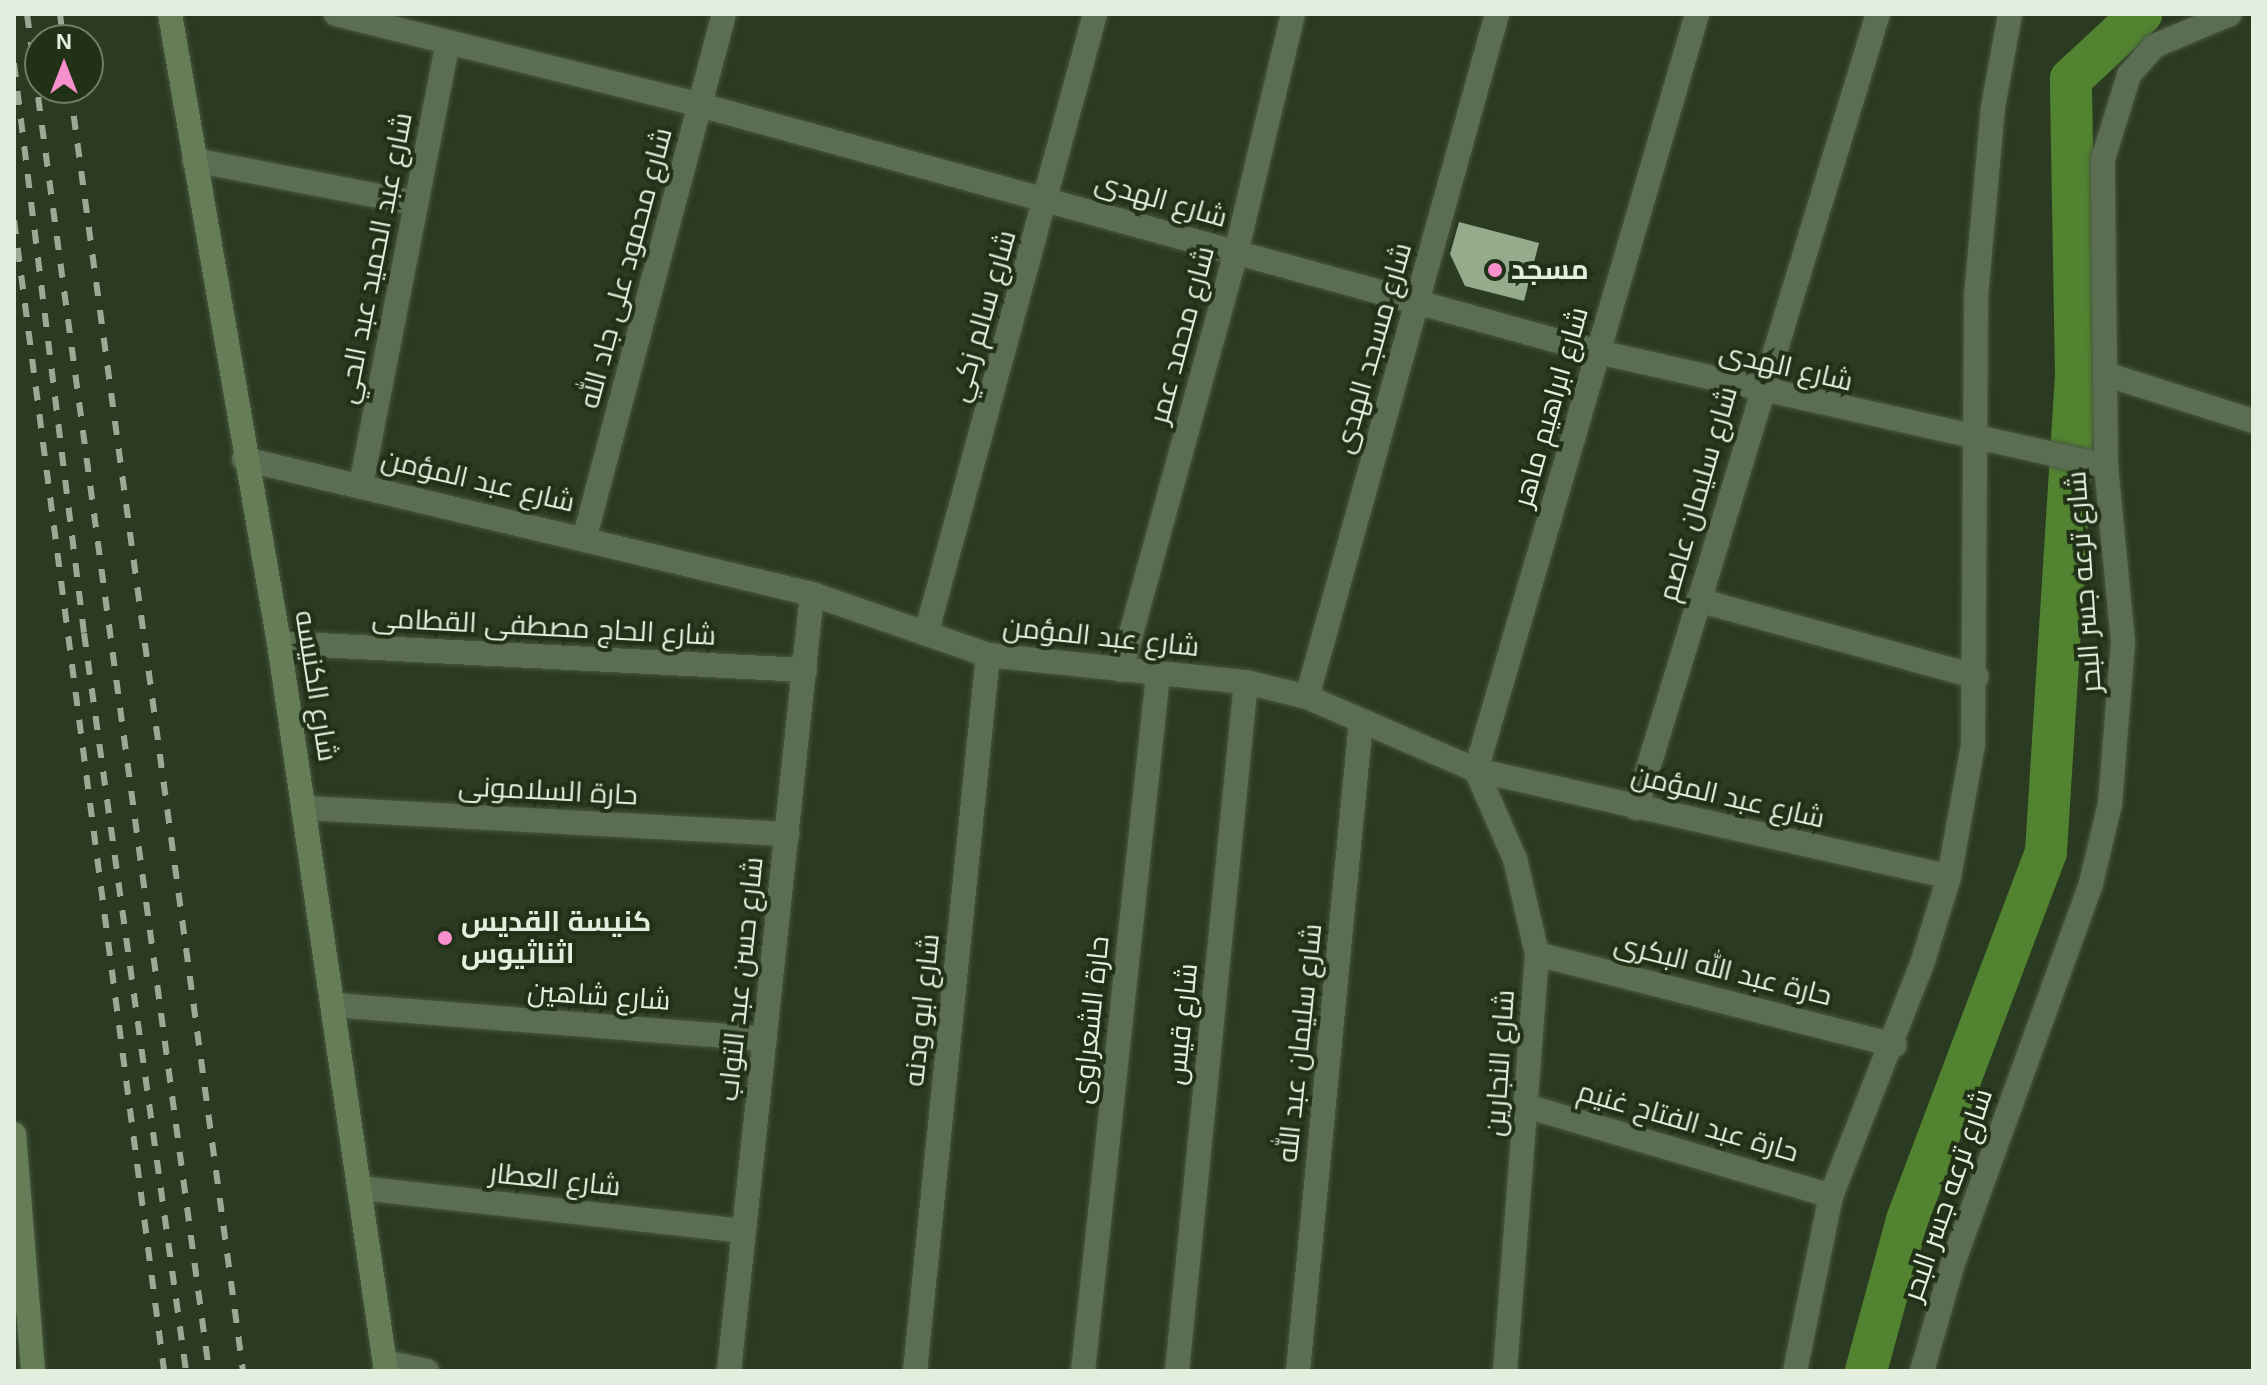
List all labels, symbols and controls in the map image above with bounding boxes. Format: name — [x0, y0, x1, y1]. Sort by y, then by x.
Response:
north arrow — [24, 24, 104, 104]
text: N — [56, 29, 72, 54]
street label: شارع عبد الحميد عبد الحي — [330, 110, 420, 406]
street label: شارع محمود على جاد الله — [572, 124, 680, 412]
street label: شارع الهدى — [1091, 165, 1231, 235]
street label: شارع سالم زكي — [942, 226, 1024, 406]
street label: شارع مسجد الهدى — [1327, 239, 1419, 457]
street label: شارع محمد عمر — [1142, 243, 1222, 427]
place label: مسجد — [1511, 253, 1589, 287]
marker: مسجد — [1486, 261, 1504, 279]
street label: شارع ابراهيم ماهر — [1506, 303, 1596, 511]
street label: شارع الهدى — [1716, 335, 1856, 399]
street label: شارع سليمان عاصم — [1651, 383, 1745, 605]
street label: شارع عبد المؤمن — [378, 442, 578, 520]
street label: شارع ترعه جسر البحر — [2059, 470, 2109, 694]
street label: شارع الحاج مصطفى القطامى — [371, 601, 717, 653]
street label: شارع الكنيسه — [287, 608, 345, 764]
street label: شارع عبد المؤمن — [1001, 610, 1201, 664]
street label: شارع عبد المؤمن — [1628, 758, 1828, 836]
street label: حارة السلامونى — [457, 770, 639, 812]
street label: شارع حسن عبد التواب — [711, 855, 771, 1103]
place label: كنيسة القديس اثناثيوس — [461, 905, 651, 971]
street label: شارع سليمان عبد الله — [1271, 922, 1329, 1164]
street label: حارة عبد الله البكرى — [1611, 927, 1835, 1013]
marker: كنيسة القديس اثناثيوس — [436, 929, 454, 947]
street label: شارع ابو ودنه — [897, 932, 947, 1088]
street label: حارة الشعراوى — [1065, 934, 1117, 1106]
street label: شارع قيس — [1159, 961, 1205, 1087]
street label: شارع شاهين — [526, 974, 672, 1018]
street label: شارع النجارين — [1478, 988, 1522, 1138]
street label: حارة عبد الفتاح غنيم — [1574, 1074, 1802, 1170]
street label: شارع ترعه جسر البحر — [1896, 1084, 2000, 1306]
street label: شارع العطار — [488, 1156, 622, 1204]

